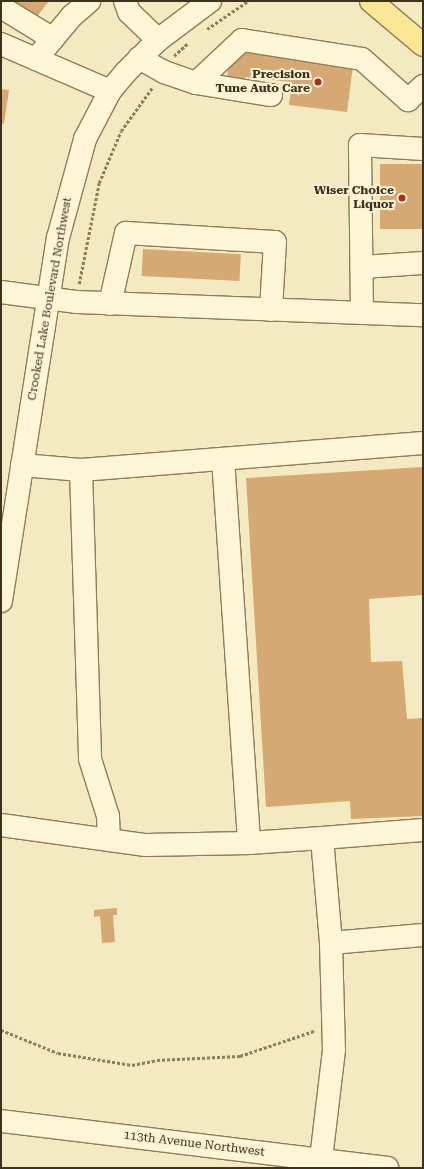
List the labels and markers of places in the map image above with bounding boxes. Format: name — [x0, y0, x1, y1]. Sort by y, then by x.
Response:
place label: Precision Tune Auto Care — [215, 68, 310, 96]
marker: Precision Tune Auto Care — [313, 77, 323, 87]
place label: Wiser Choice Liquor — [314, 184, 394, 212]
marker: Wiser Choice Liquor — [397, 193, 407, 203]

